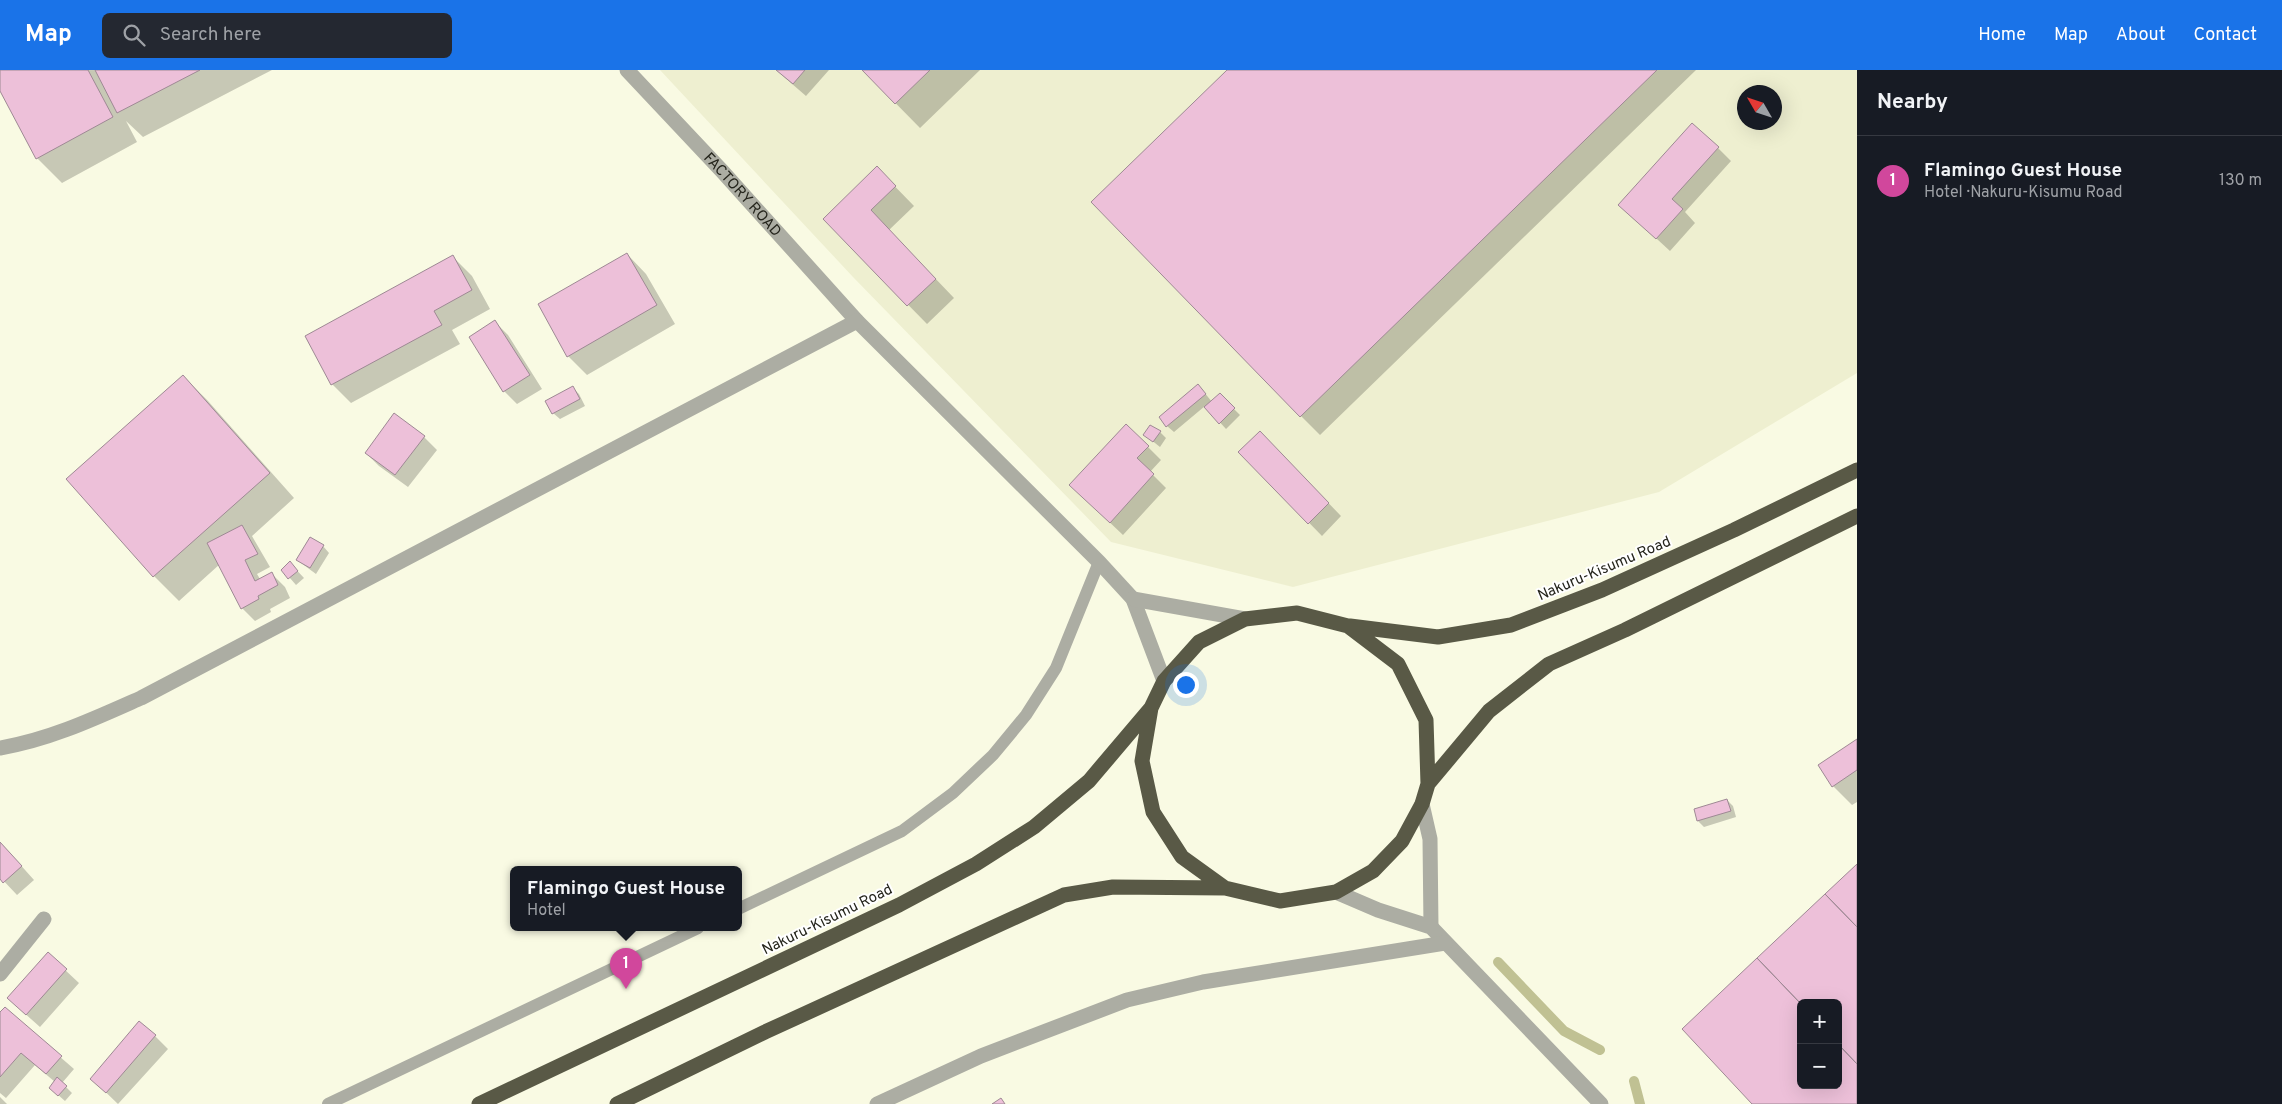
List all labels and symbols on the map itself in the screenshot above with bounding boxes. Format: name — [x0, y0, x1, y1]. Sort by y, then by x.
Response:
north arrow — [1737, 85, 1782, 130]
street label: FACTORY ROAD — [699, 149, 785, 241]
street label: Nakuru-Kisumu Road — [1535, 533, 1674, 606]
your location — [1173, 672, 1199, 698]
street label: Nakuru-Kisumu Road — [759, 881, 896, 960]
pin: 1 — [610, 948, 642, 989]

